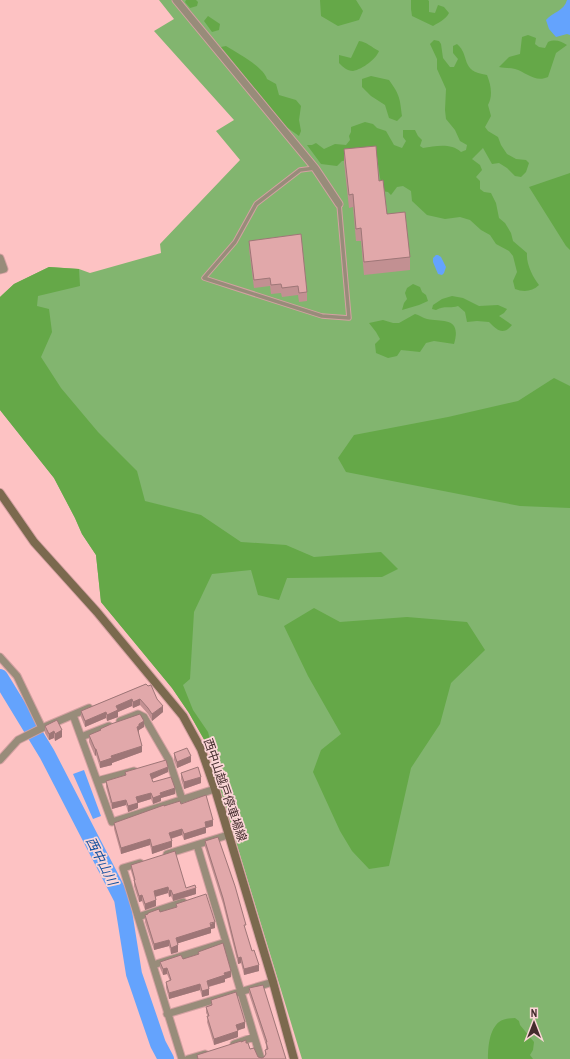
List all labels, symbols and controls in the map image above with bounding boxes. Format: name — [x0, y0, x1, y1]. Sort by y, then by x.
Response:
street label: 西中山越戸停車場線 — [200, 736, 250, 844]
water label: 西中山川 — [82, 834, 122, 890]
north arrow — [514, 1003, 554, 1043]
text: N — [531, 1006, 537, 1020]

